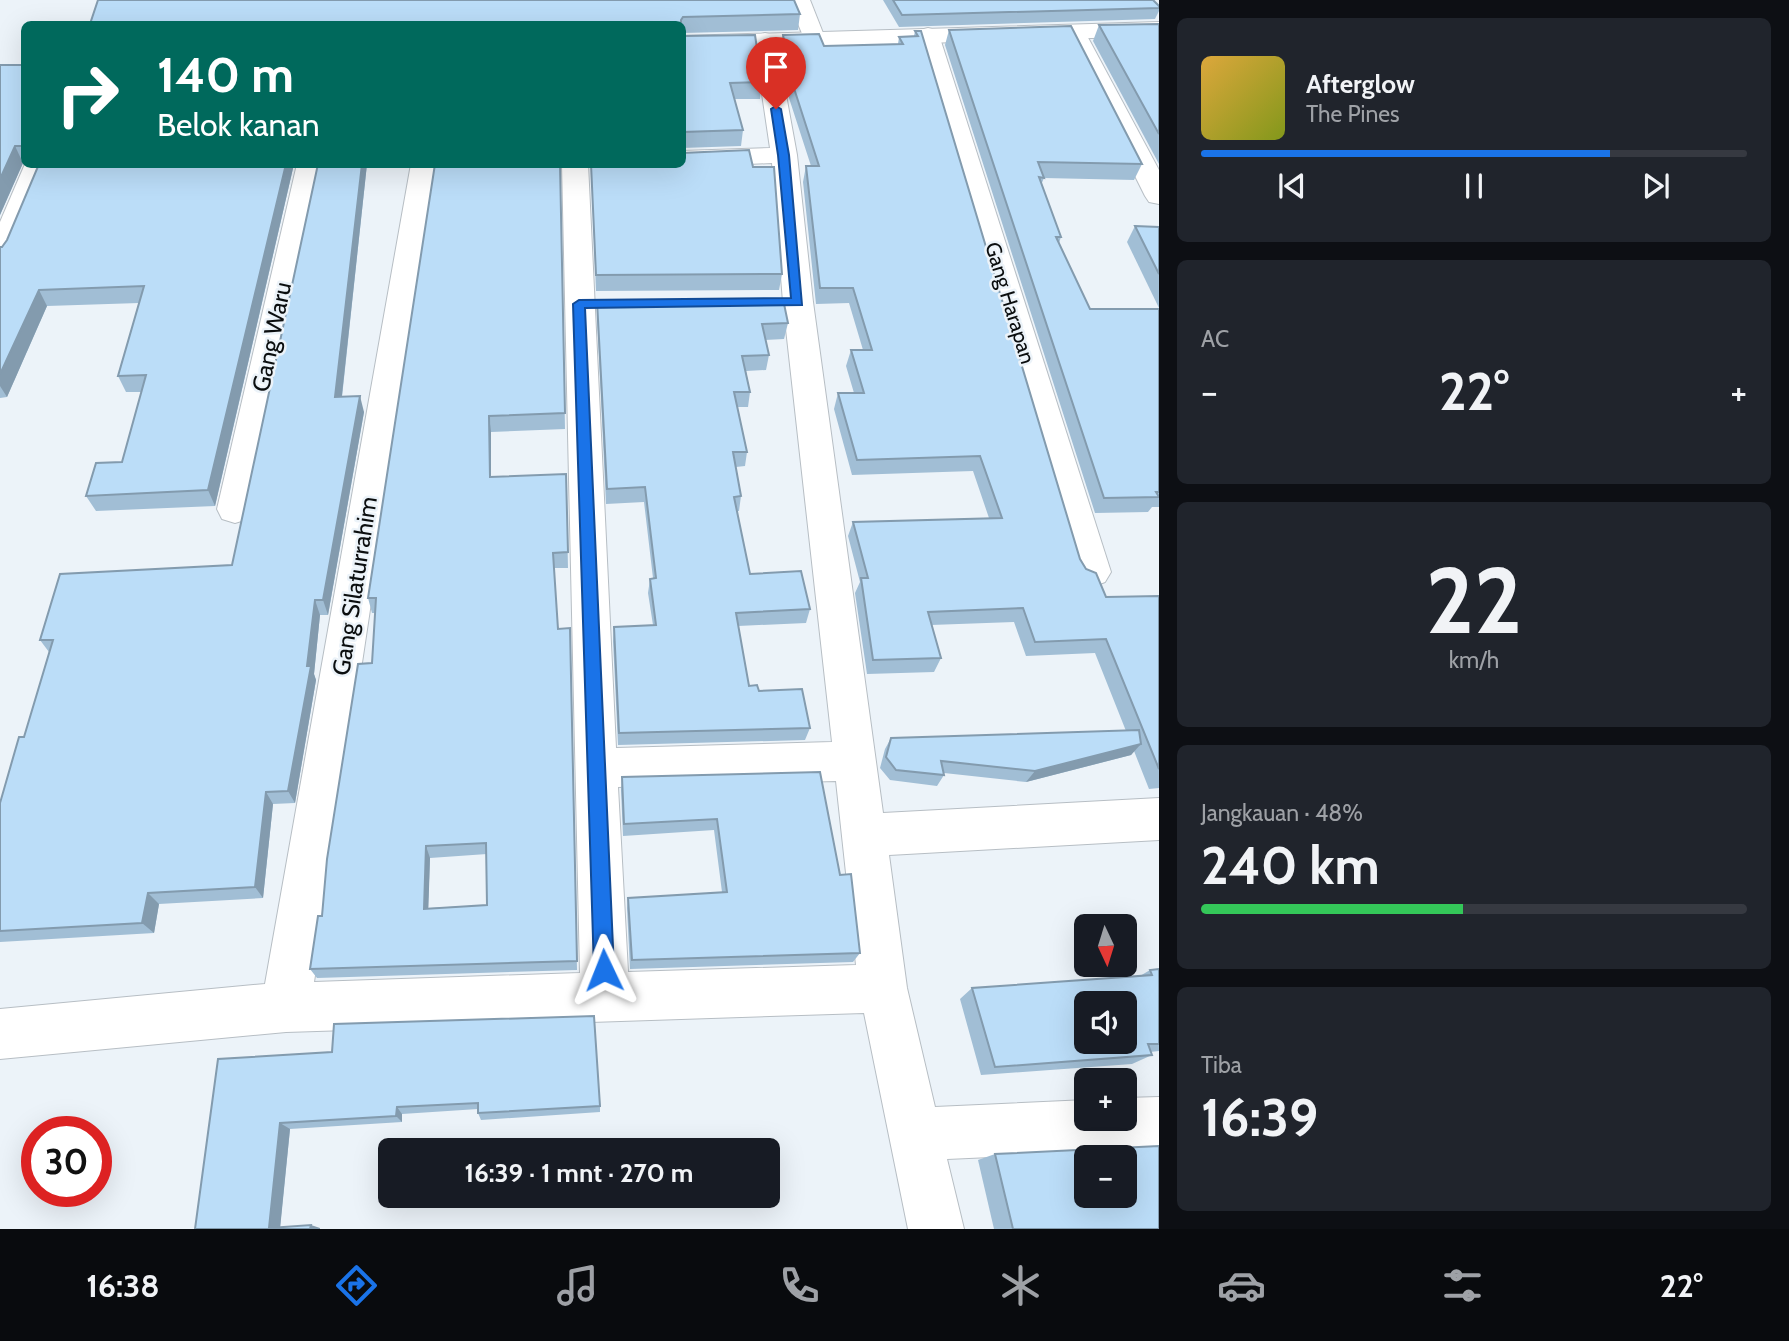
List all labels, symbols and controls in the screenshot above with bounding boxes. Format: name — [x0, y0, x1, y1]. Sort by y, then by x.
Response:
pin — [746, 37, 806, 109]
text: 140 m — [157, 45, 294, 104]
icon: arrive — [757, 48, 795, 86]
icon: right — [42, 49, 133, 140]
text: Afterglow — [1306, 68, 1415, 100]
text: The Pines — [1306, 100, 1400, 128]
text: Belok kanan — [157, 105, 320, 144]
icon: previous — [1273, 167, 1311, 205]
icon: pause — [1455, 167, 1493, 205]
icon: next — [1637, 167, 1675, 205]
street label: Gang Harapan — [980, 239, 1041, 367]
street label: Gang Waru — [246, 279, 297, 395]
text: AC — [1201, 325, 1229, 353]
text: 22° — [1439, 360, 1509, 423]
text: − — [1201, 368, 1218, 415]
text: + — [1730, 368, 1747, 415]
street label: Gang Silaturrahim — [326, 494, 383, 677]
text: 22 — [1426, 545, 1522, 656]
text: km/h — [1449, 646, 1499, 674]
text: Jangkauan · 48% — [1201, 799, 1363, 827]
text: 240 km — [1201, 834, 1380, 897]
north arrow — [1074, 914, 1138, 976]
map controls — [1074, 914, 1137, 1208]
position arrow — [567, 933, 641, 1007]
button: sound — [1074, 991, 1137, 1054]
text: Tiba — [1201, 1051, 1242, 1079]
button: + — [1074, 1068, 1137, 1131]
text: 16:39 — [1201, 1086, 1318, 1149]
speed limit sign: 30 — [21, 1116, 112, 1207]
button: − — [1074, 1145, 1137, 1208]
text: 16:39 · 1 mnt · 270 m — [465, 1157, 693, 1189]
icon: directions — [332, 1261, 381, 1310]
icon: music — [553, 1261, 602, 1310]
icon: phone — [775, 1261, 824, 1310]
icon: climate — [996, 1261, 1045, 1310]
icon: car — [1217, 1261, 1266, 1310]
icon: filters — [1438, 1261, 1487, 1310]
text: 16:38 — [86, 1266, 160, 1305]
text: 22° — [1660, 1266, 1703, 1305]

